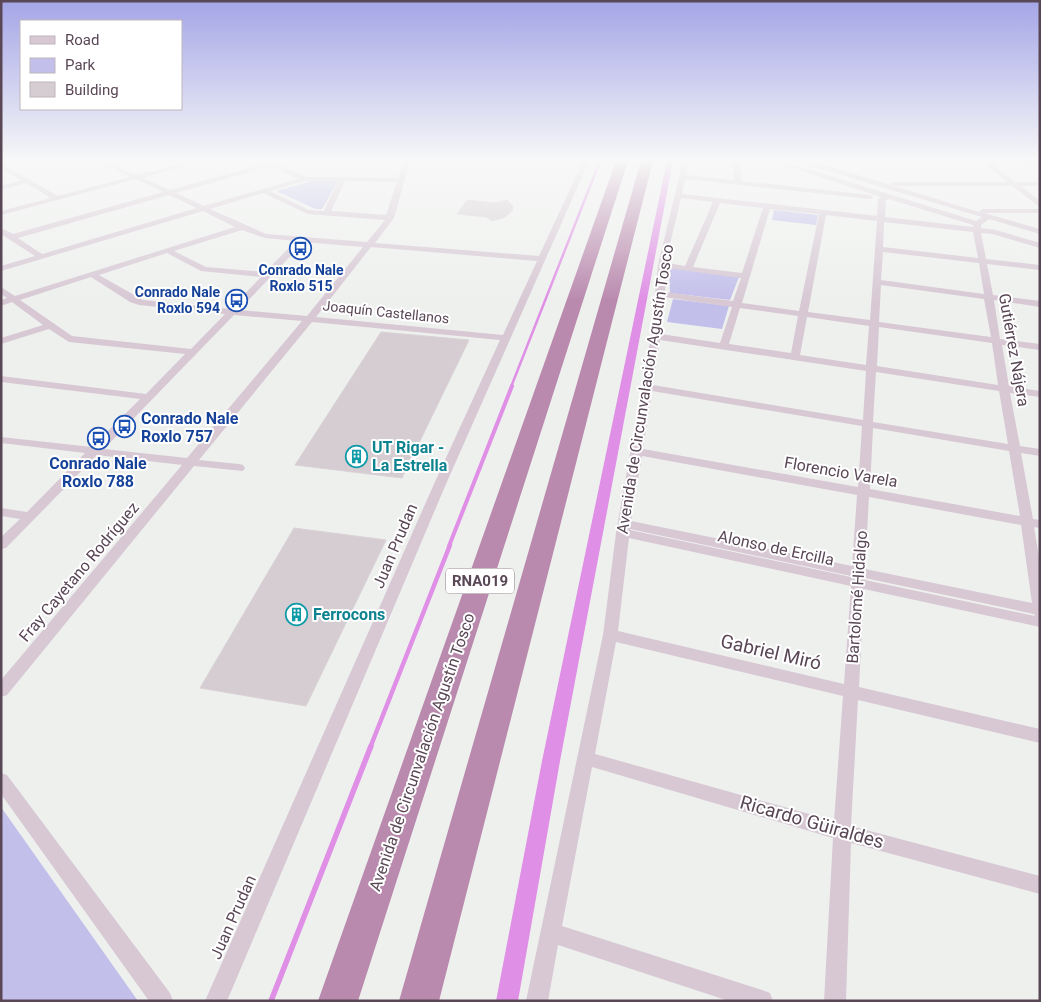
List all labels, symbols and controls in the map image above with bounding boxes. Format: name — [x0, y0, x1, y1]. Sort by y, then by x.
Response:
legend — [20, 20, 182, 110]
text: Road — [65, 31, 99, 49]
text: Park — [65, 56, 96, 74]
text: Building — [65, 81, 119, 99]
bus stop icon: Conrado Nale Roxlo 515 — [289, 236, 313, 260]
street label: Avenida de Circunvalación Agustín Tosco — [613, 243, 677, 535]
place label: Conrado Nale Roxlo 515 — [258, 262, 344, 294]
place label: Conrado Nale Roxlo 594 — [135, 284, 220, 316]
bus stop icon: Conrado Nale Roxlo 594 — [224, 288, 248, 312]
street label: Gutiérrez Nájera — [995, 292, 1033, 408]
street label: Joaquín Castellanos — [322, 297, 450, 327]
place label: Conrado Nale Roxlo 757 — [141, 409, 239, 446]
bus stop icon: Conrado Nale Roxlo 757 — [113, 415, 137, 439]
bus stop icon: Conrado Nale Roxlo 788 — [86, 427, 110, 451]
place label: UT Rigar - La Estrella — [372, 438, 448, 475]
building icon: UT Rigar - La Estrella — [344, 444, 368, 468]
street label: Florencio Varela — [783, 453, 899, 491]
place label: Conrado Nale Roxlo 788 — [49, 454, 147, 491]
street label: Fray Cayetano Rodríguez — [15, 498, 143, 646]
street label: Juan Prudan — [369, 501, 421, 591]
street label: Alonso de Ercilla — [716, 526, 836, 570]
street label: Bartolomé Hidalgo — [843, 530, 871, 664]
road number: RNA019 — [446, 568, 514, 594]
building icon: Ferrocons — [285, 602, 309, 626]
place label: Ferrocons — [313, 605, 385, 624]
street label: Avenida de Circunvalación Agustín Tosco — [365, 611, 479, 893]
street label: Gabriel Miró — [718, 629, 824, 675]
street label: Ricardo Güiraldes — [737, 790, 887, 854]
street label: Juan Prudan — [206, 872, 260, 962]

